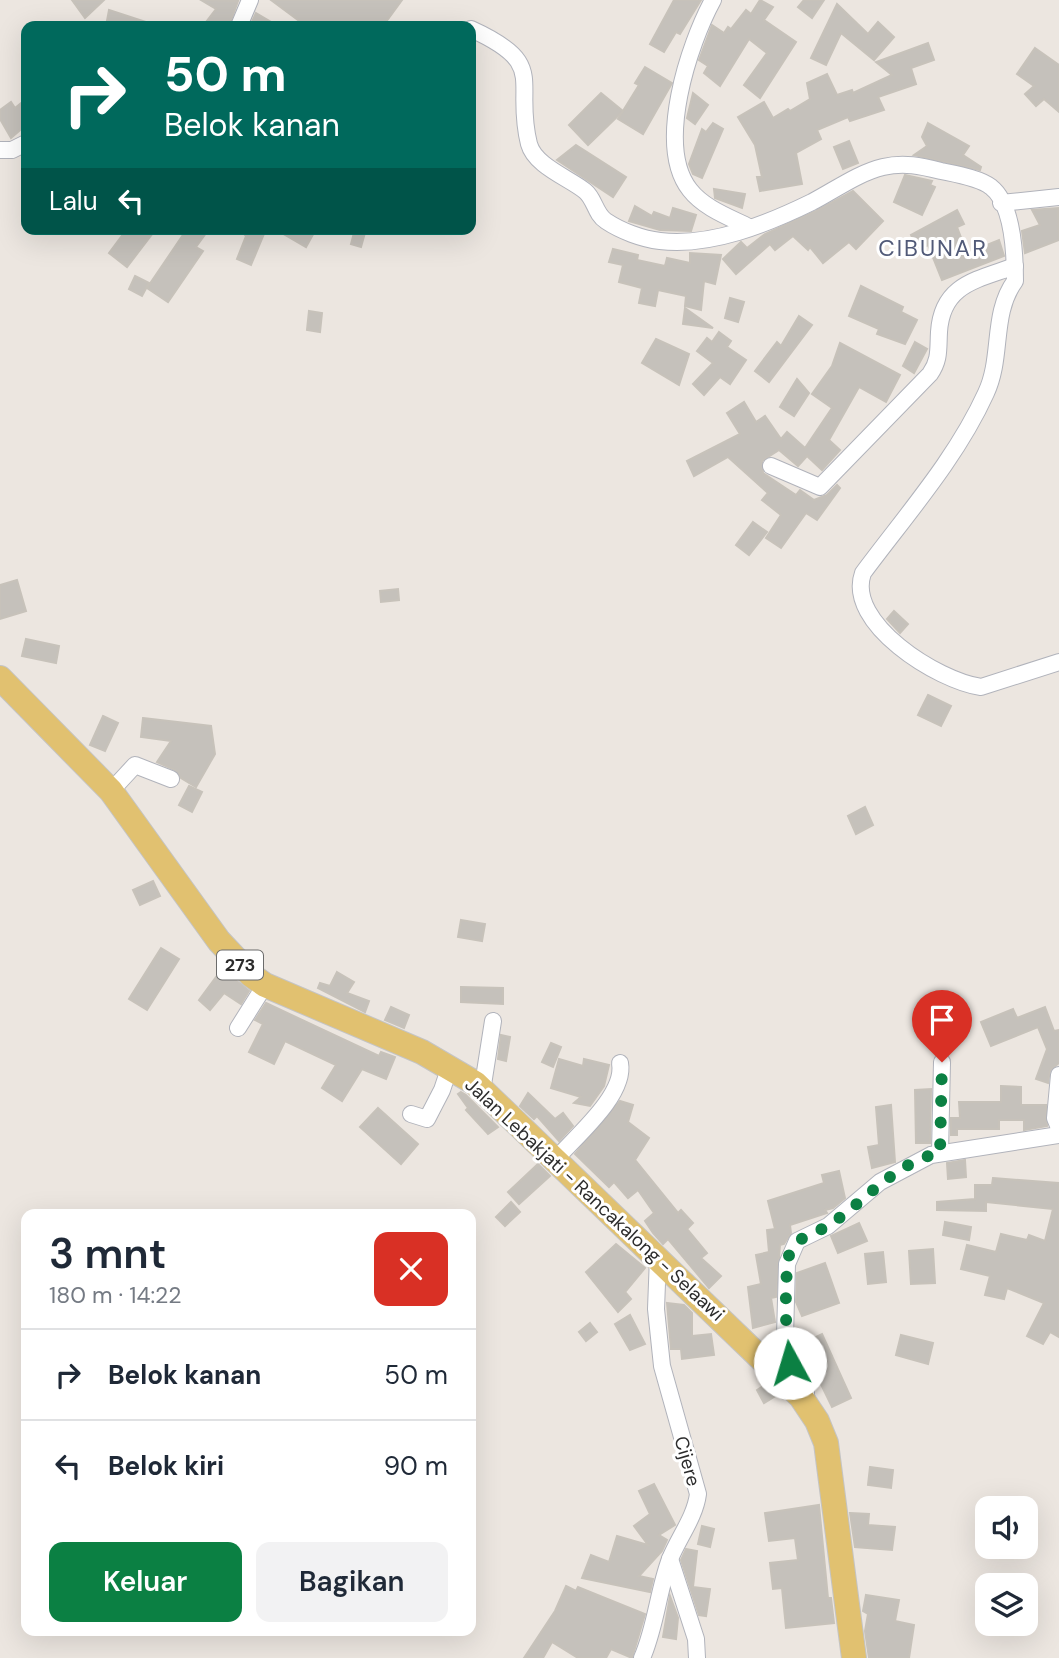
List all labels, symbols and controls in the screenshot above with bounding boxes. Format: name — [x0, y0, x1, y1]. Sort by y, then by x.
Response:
text: 50 m — [164, 42, 287, 106]
icon: right — [49, 49, 140, 140]
text: Belok kanan — [164, 104, 340, 146]
icon: left — [112, 182, 150, 220]
text: Lalu — [49, 184, 98, 218]
district label: CIBUNAR — [878, 233, 988, 263]
road number: 273 — [217, 950, 263, 980]
pin — [912, 990, 972, 1062]
icon: arrive — [923, 1001, 961, 1039]
street label: Jalan Lebakjati - Rancakalong - Selaawi — [460, 1072, 730, 1326]
text: 3 mnt — [49, 1226, 166, 1281]
button: close — [374, 1232, 448, 1306]
text: 180 m · 14:22 — [49, 1280, 182, 1310]
position arrow — [753, 1326, 827, 1400]
icon: right — [49, 1356, 87, 1394]
text: Belok kanan — [108, 1358, 261, 1392]
text: 50 m — [384, 1358, 448, 1392]
street label: Cijere — [668, 1433, 707, 1489]
icon: left — [49, 1447, 87, 1485]
text: Belok kiri — [108, 1449, 224, 1483]
text: 90 m — [384, 1449, 448, 1483]
map controls — [975, 1496, 1038, 1636]
button: sound — [975, 1496, 1038, 1559]
button: Keluar — [49, 1542, 242, 1622]
button: Bagikan — [256, 1542, 448, 1622]
button: layers — [975, 1573, 1038, 1636]

